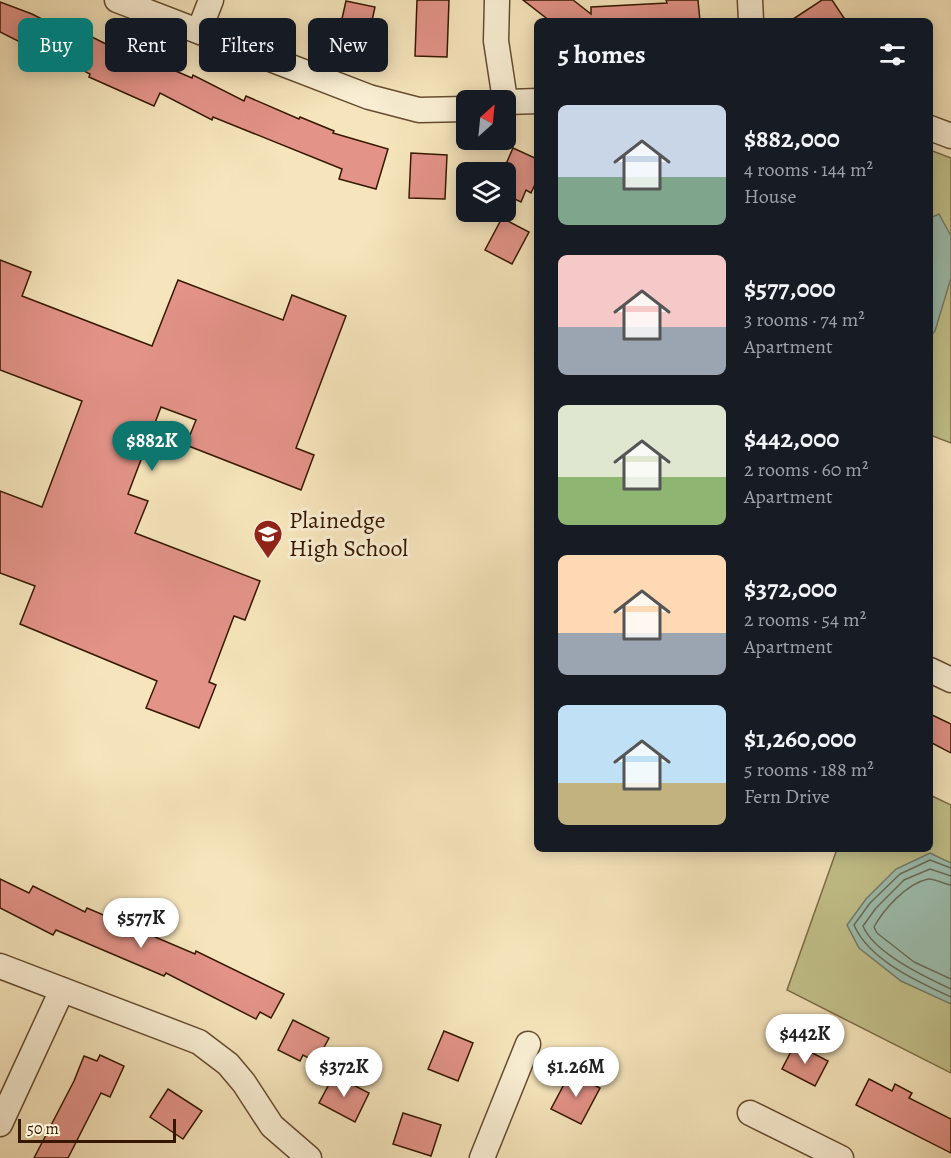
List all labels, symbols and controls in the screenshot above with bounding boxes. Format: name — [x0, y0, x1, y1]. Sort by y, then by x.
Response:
chip: Buy — [18, 18, 93, 72]
chip: Rent — [105, 18, 187, 72]
chip: Filters — [199, 18, 296, 72]
chip: New — [308, 18, 388, 72]
text: 5 homes — [558, 37, 646, 72]
icon: filters — [876, 38, 909, 71]
north arrow — [456, 90, 516, 150]
map controls — [456, 90, 516, 222]
text: $882,000 — [744, 121, 840, 156]
icon: home — [606, 129, 678, 201]
text: 4 rooms · 144 m² — [744, 156, 873, 183]
button: layers — [456, 162, 516, 222]
text: House — [744, 183, 796, 210]
text: $577,000 — [744, 271, 836, 306]
icon: home — [606, 279, 678, 351]
text: 3 rooms · 74 m² — [744, 306, 865, 333]
text: Apartment — [744, 333, 833, 360]
pin: $882K — [110, 421, 194, 472]
text: $442,000 — [744, 421, 839, 456]
text: $882K — [126, 427, 178, 454]
icon: home — [606, 429, 678, 501]
text: 2 rooms · 60 m² — [744, 456, 868, 483]
text: Apartment — [744, 483, 833, 510]
place label: Plainedge High School — [289, 504, 408, 564]
school or university icon: Plainedge High School — [252, 518, 284, 560]
text: $372,000 — [744, 571, 837, 606]
icon: home — [606, 579, 678, 651]
text: 2 rooms · 54 m² — [744, 606, 866, 633]
text: Apartment — [744, 633, 833, 660]
text: $1,260,000 — [744, 721, 856, 756]
icon: home — [606, 729, 678, 801]
text: 5 rooms · 188 m² — [744, 756, 874, 783]
text: Fern Drive — [744, 783, 830, 810]
pin: $577K — [99, 898, 183, 949]
text: $577K — [117, 904, 165, 931]
pin: $442K — [763, 1014, 847, 1065]
text: $442K — [780, 1020, 830, 1047]
pin: $372K — [302, 1047, 386, 1098]
pin: $1.26M — [527, 1047, 625, 1098]
text: $372K — [319, 1053, 369, 1080]
text: $1.26M — [547, 1053, 605, 1080]
scale bar — [18, 1116, 176, 1144]
text: 50 m — [27, 1118, 59, 1140]

